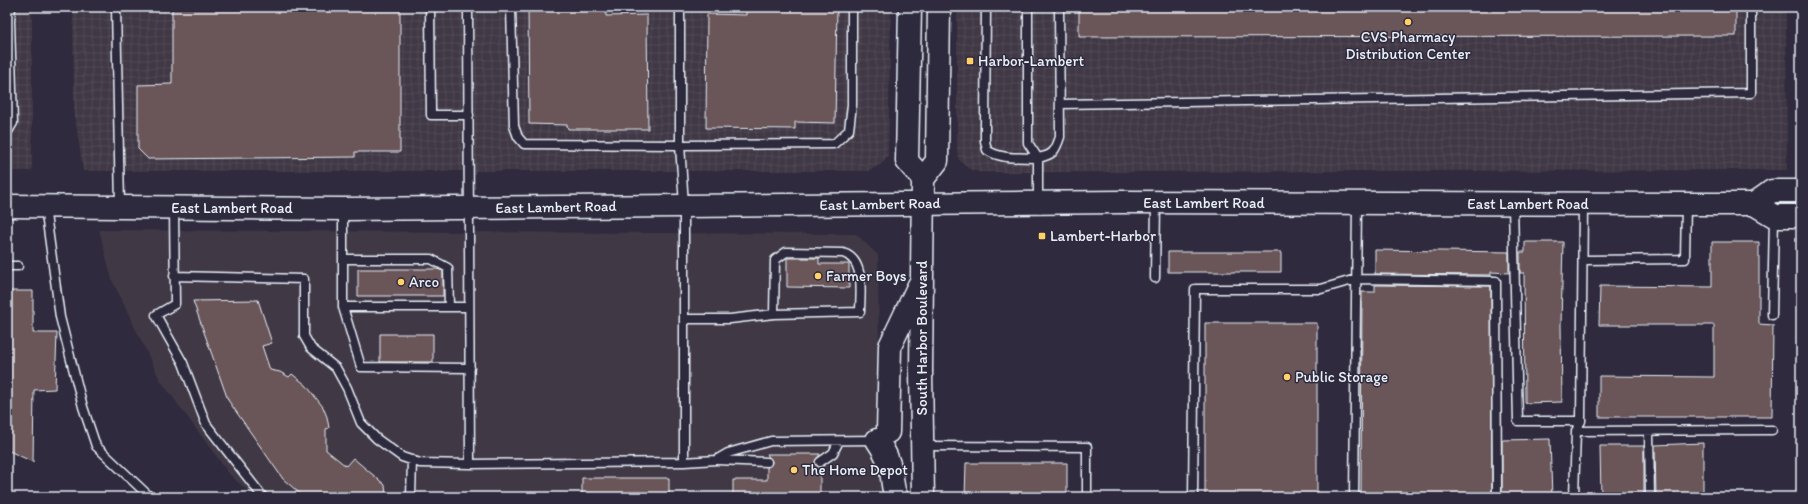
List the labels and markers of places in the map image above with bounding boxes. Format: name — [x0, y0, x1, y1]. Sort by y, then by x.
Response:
marker: CVS Pharmacy Distribution Center — [1403, 17, 1413, 27]
place label: CVS Pharmacy Distribution Center — [1345, 28, 1471, 63]
place label: Harbor-Lambert — [978, 52, 1084, 70]
marker: Harbor-Lambert — [965, 56, 975, 66]
place label: Lambert-Harbor — [1050, 227, 1156, 245]
marker: Lambert-Harbor — [1037, 231, 1047, 241]
place label: Farmer Boys — [826, 267, 907, 285]
marker: Farmer Boys — [813, 271, 823, 281]
place label: Arco — [409, 273, 439, 291]
marker: Arco — [396, 277, 406, 287]
place label: Public Storage — [1295, 368, 1388, 386]
marker: Public Storage — [1282, 372, 1292, 382]
place label: The Home Depot — [802, 461, 908, 479]
marker: The Home Depot — [789, 465, 799, 475]

